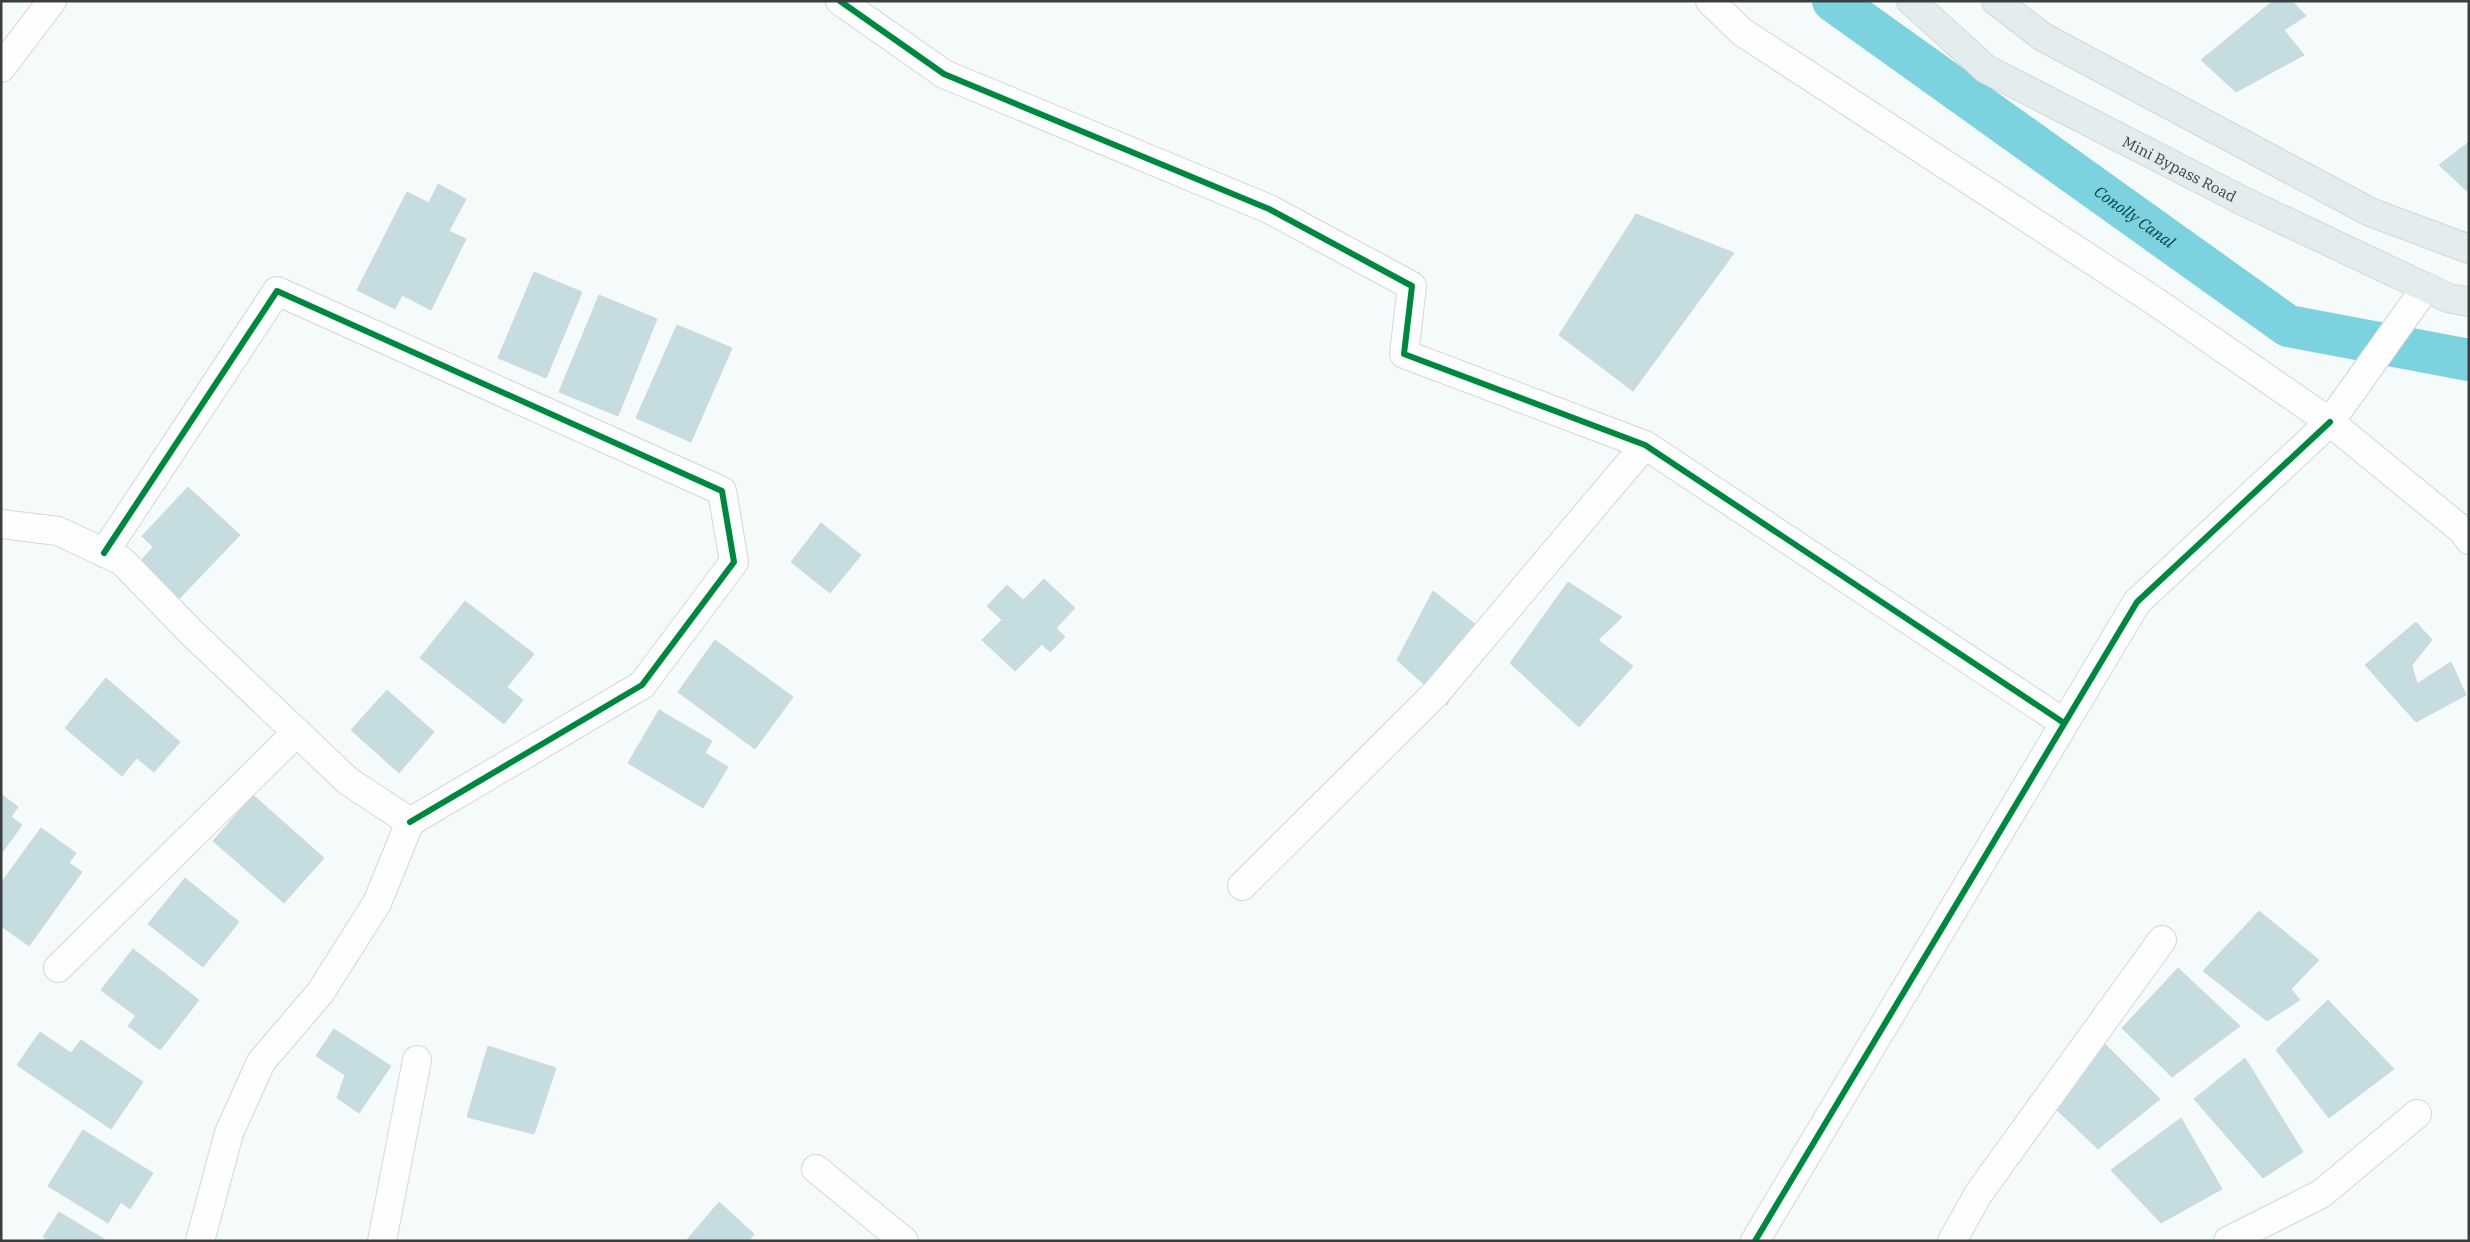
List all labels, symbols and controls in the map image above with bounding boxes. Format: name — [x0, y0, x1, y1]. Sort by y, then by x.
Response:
street label: Mini Bypass Road — [2120, 131, 2240, 205]
water label: Conolly Canal — [2091, 181, 2179, 252]

